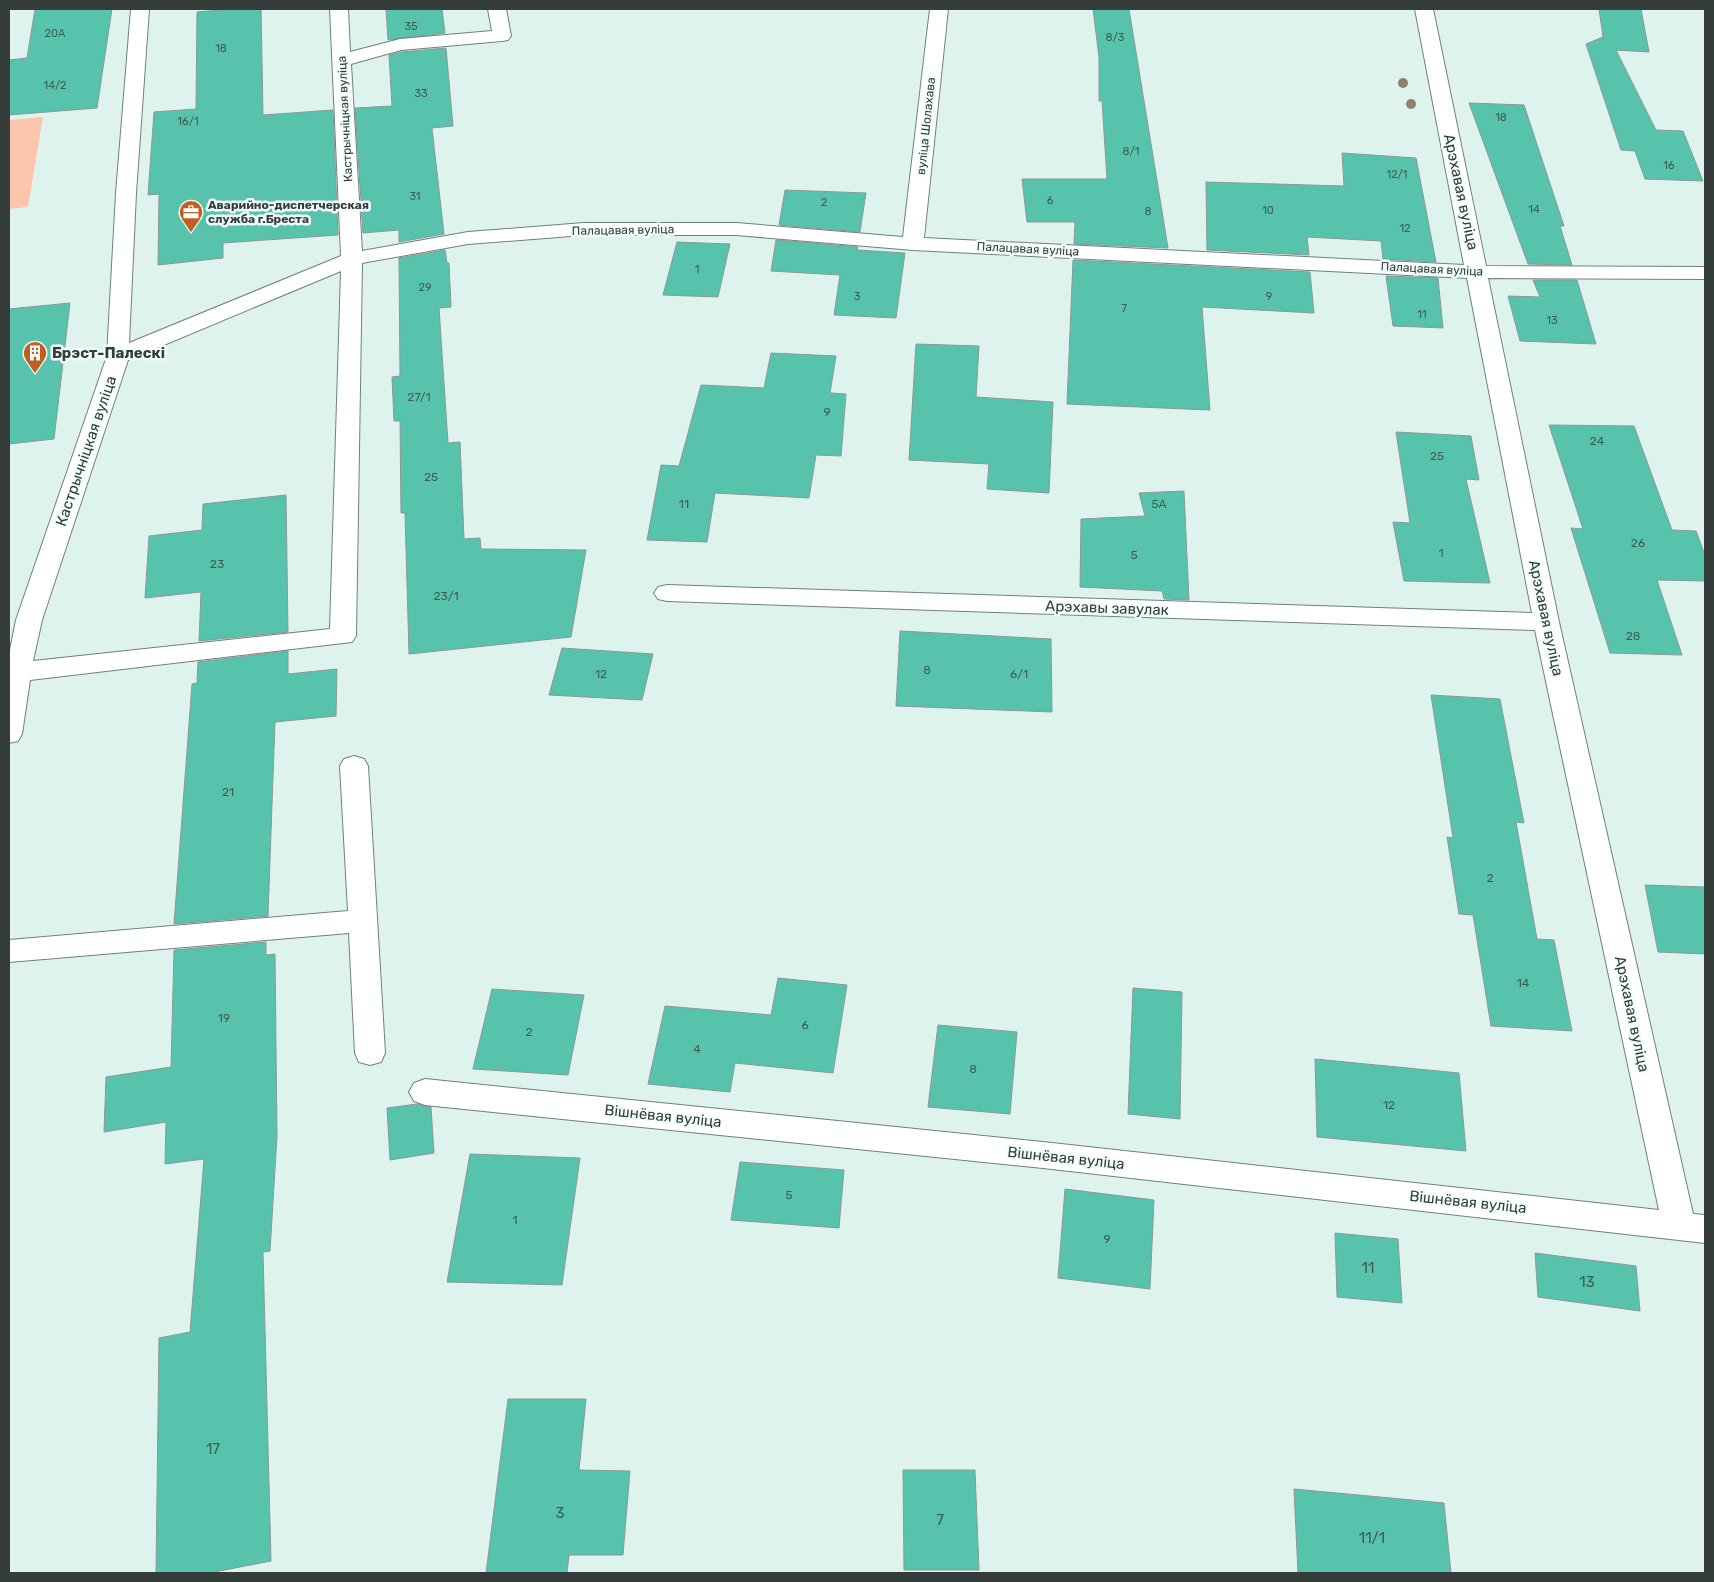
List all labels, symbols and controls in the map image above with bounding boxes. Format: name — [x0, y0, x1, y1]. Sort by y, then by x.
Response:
house number: 35 — [404, 20, 418, 33]
house number: 20А — [45, 27, 66, 40]
house number: 8/3 — [1106, 31, 1125, 44]
house number: 18 — [215, 42, 227, 55]
street label: Кастрычніцкая вуліца — [335, 56, 355, 182]
street label: вуліца Шолахава — [914, 76, 938, 176]
house number: 14/2 — [43, 79, 67, 92]
house number: 33 — [414, 87, 428, 100]
house number: 18 — [1495, 111, 1507, 124]
house number: 16/1 — [177, 115, 199, 128]
street label: Арэхавая вуліца — [1440, 132, 1482, 252]
house number: 8/1 — [1123, 145, 1139, 158]
house number: 16 — [1663, 159, 1675, 172]
house number: 12/1 — [1386, 168, 1408, 181]
house number: 31 — [409, 190, 421, 203]
house number: 6 — [1047, 194, 1054, 207]
house number: 2 — [821, 196, 827, 209]
place label: Аварийно-диспетчерская служба г.Бреста — [208, 198, 369, 226]
office icon: Аварийно-диспетчерская служба г.Бреста — [178, 199, 204, 233]
house number: 14 — [1528, 203, 1540, 216]
house number: 10 — [1262, 204, 1274, 217]
house number: 8 — [1145, 205, 1152, 218]
street label: Палацавая вуліца — [572, 222, 674, 238]
house number: 12 — [1399, 222, 1411, 235]
street label: Палацавая вуліца — [976, 239, 1080, 259]
street label: Палацавая вуліца — [1380, 259, 1484, 279]
house number: 1 — [695, 263, 699, 276]
house number: 29 — [419, 281, 431, 294]
house number: 3 — [854, 290, 861, 303]
house number: 9 — [1266, 290, 1272, 303]
house number: 7 — [1121, 302, 1127, 315]
house number: 11 — [1417, 308, 1427, 321]
house number: 13 — [1546, 314, 1558, 327]
building icon: Брэст-Палескі — [22, 340, 48, 374]
place label: Брэст-Палескі — [52, 344, 165, 362]
street label: Кастрычніцкая вуліца — [52, 373, 120, 529]
house number: 27/1 — [407, 390, 431, 404]
house number: 9 — [823, 405, 831, 419]
house number: 24 — [1590, 434, 1605, 448]
house number: 25 — [1430, 449, 1444, 463]
house number: 25 — [424, 470, 438, 484]
house number: 11 — [679, 497, 689, 511]
house number: 5А — [1151, 497, 1167, 511]
house number: 26 — [1631, 536, 1645, 550]
house number: 1 — [1438, 546, 1444, 560]
house number: 5 — [1130, 548, 1138, 562]
house number: 23 — [210, 557, 224, 571]
street label: Арэхавая вуліца — [1525, 558, 1567, 678]
house number: 23/1 — [433, 589, 459, 603]
street label: Арэхавы завулак — [1045, 597, 1169, 619]
house number: 28 — [1626, 629, 1640, 643]
house number: 8 — [923, 663, 931, 677]
house number: 12 — [595, 667, 607, 681]
house number: 6/1 — [1010, 667, 1028, 681]
house number: 21 — [222, 785, 234, 799]
house number: 2 — [1486, 871, 1494, 885]
street label: Арэхавая вуліца — [1611, 954, 1653, 1074]
house number: 14 — [1517, 976, 1530, 990]
house number: 19 — [218, 1011, 230, 1025]
house number: 6 — [801, 1018, 809, 1032]
house number: 2 — [525, 1025, 533, 1039]
house number: 4 — [693, 1042, 701, 1056]
house number: 8 — [969, 1062, 977, 1076]
house number: 12 — [1383, 1098, 1395, 1112]
street label: Вішнёвая вуліца — [604, 1101, 722, 1131]
street label: Вішнёвая вуліца — [1007, 1143, 1125, 1173]
street label: Вішнёвая вуліца — [1409, 1187, 1527, 1217]
house number: 5 — [785, 1188, 793, 1202]
house number: 1 — [512, 1213, 518, 1227]
house number: 9 — [1103, 1232, 1111, 1246]
house number: 11 — [1362, 1259, 1374, 1277]
house number: 13 — [1579, 1273, 1595, 1291]
house number: 17 — [206, 1440, 220, 1458]
house number: 3 — [555, 1504, 565, 1522]
house number: 7 — [936, 1511, 944, 1529]
house number: 11/1 — [1359, 1529, 1385, 1547]

